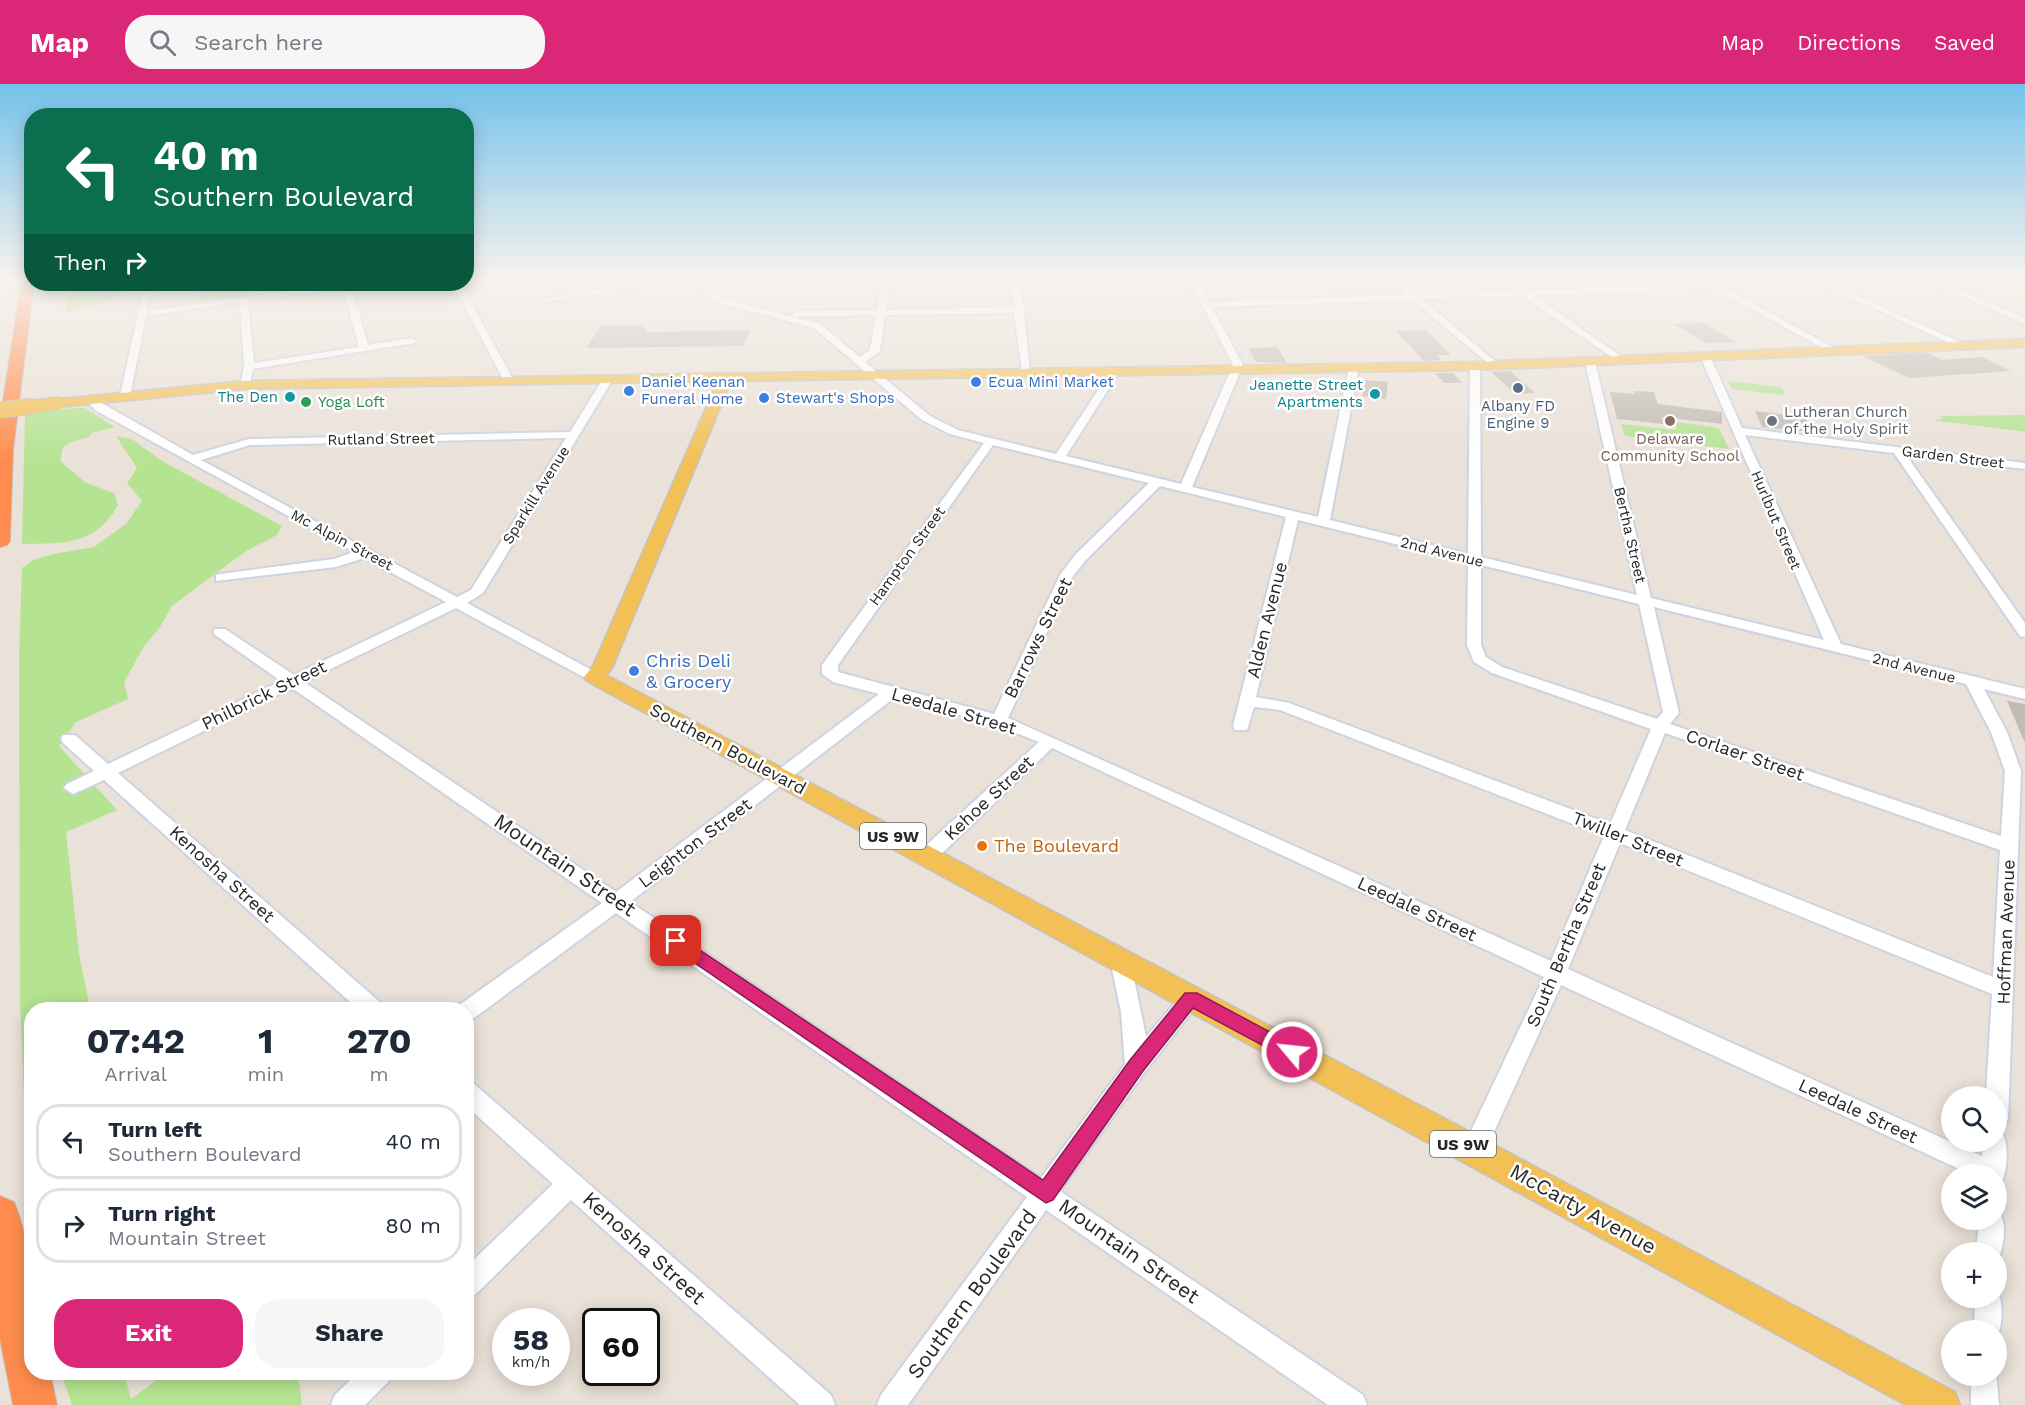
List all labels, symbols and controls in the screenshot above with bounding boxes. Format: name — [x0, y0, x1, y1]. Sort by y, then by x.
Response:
search box — [125, 15, 545, 69]
text: Map — [30, 26, 89, 59]
icon: search — [146, 26, 179, 59]
text: Search here — [194, 30, 323, 55]
text: Map — [1721, 30, 1764, 55]
text: Directions — [1797, 30, 1901, 55]
text: Saved — [1934, 30, 1995, 55]
text: 40 m — [153, 131, 259, 180]
icon: left — [54, 132, 132, 210]
text: Southern Boulevard — [153, 181, 414, 213]
icon: right — [119, 246, 152, 279]
text: Then — [54, 250, 107, 275]
place label: Daniel Keenan Funeral Home — [641, 373, 745, 408]
place label: Ecua Mini Market — [988, 373, 1114, 391]
marker: Ecua Mini Market — [969, 375, 983, 389]
place label: Jeanette Street Apartments — [1249, 376, 1364, 411]
marker: Albany FD Engine 9 — [1511, 381, 1525, 395]
marker: Daniel Keenan Funeral Home — [622, 384, 636, 398]
marker: Jeanette Street Apartments — [1368, 387, 1382, 401]
place label: The Den — [217, 388, 278, 406]
place label: Stewart's Shops — [776, 389, 895, 407]
marker: The Den — [283, 390, 297, 404]
marker: Stewart's Shops — [757, 391, 771, 405]
place label: Yoga Loft — [318, 393, 385, 411]
marker: Yoga Loft — [299, 395, 313, 409]
place label: Albany FD Engine 9 — [1481, 397, 1555, 432]
place label: Lutheran Church of the Holy Spirit — [1784, 403, 1909, 438]
marker: Delaware Community School — [1663, 414, 1677, 428]
marker: Lutheran Church of the Holy Spirit — [1765, 414, 1779, 428]
street label: Rutland Street — [327, 429, 436, 449]
place label: Delaware Community School — [1600, 430, 1740, 465]
street label: Garden Street — [1901, 442, 2006, 472]
street label: Sparkill Avenue — [499, 443, 573, 547]
street label: Hurlbut Street — [1747, 468, 1805, 573]
street label: Bertha Street — [1610, 485, 1650, 586]
street label: Hampton Street — [865, 502, 949, 609]
street label: Mc Alpin Street — [288, 506, 397, 575]
street label: 2nd Avenue — [1399, 533, 1485, 571]
street label: Alden Avenue — [1242, 559, 1291, 680]
street label: Barrows Street — [999, 574, 1076, 701]
street label: 2nd Avenue — [1871, 649, 1957, 687]
place label: Chris Deli & Grocery — [646, 650, 732, 692]
street label: Philbrick Street — [198, 655, 330, 734]
marker: Chris Deli & Grocery — [627, 664, 641, 678]
street label: Leedale Street — [889, 683, 1019, 739]
street label: Southern Boulevard — [646, 698, 810, 799]
street label: Corlaer Street — [1683, 724, 1808, 785]
street label: Kehoe Street — [940, 751, 1038, 844]
street label: Leighton Street — [634, 793, 756, 892]
street label: Twiller Street — [1569, 807, 1687, 871]
street label: Mountain Street — [490, 808, 641, 921]
street label: Kenosha Street — [165, 821, 280, 927]
road number: US 9W — [860, 823, 926, 849]
place label: The Boulevard — [994, 835, 1119, 856]
marker: The Boulevard — [975, 839, 989, 853]
street label: South Bertha Street — [1521, 859, 1610, 1030]
street label: Hoffman Avenue — [1992, 859, 2019, 1005]
street label: Leedale Street — [1354, 872, 1480, 946]
pin — [650, 915, 701, 966]
icon: arrive — [659, 924, 692, 957]
text: 07:42 — [86, 1020, 185, 1062]
text: 1 — [258, 1020, 274, 1062]
text: 270 — [347, 1020, 412, 1062]
position arrow — [1260, 1020, 1324, 1084]
text: Arrival — [105, 1062, 167, 1086]
text: min — [247, 1062, 284, 1086]
text: m — [370, 1062, 389, 1086]
street label: Leedale Street — [1795, 1074, 1921, 1148]
map controls — [1941, 1086, 2007, 1386]
button: search — [1941, 1086, 2007, 1152]
text: Turn left — [108, 1117, 202, 1142]
icon: left — [57, 1125, 90, 1158]
text: 40 m — [385, 1129, 441, 1154]
road number: US 9W — [1430, 1131, 1496, 1157]
text: Southern Boulevard — [108, 1142, 301, 1166]
street label: McCarty Avenue — [1506, 1158, 1661, 1259]
button: layers — [1941, 1164, 2007, 1230]
street label: Kenosha Street — [578, 1186, 711, 1309]
street label: Mountain Street — [1054, 1193, 1205, 1308]
text: Turn right — [108, 1201, 215, 1226]
street label: Southern Boulevard — [902, 1204, 1041, 1383]
icon: right — [57, 1209, 90, 1242]
text: 80 m — [385, 1213, 441, 1238]
text: Mountain Street — [108, 1226, 266, 1250]
button: + — [1941, 1242, 2007, 1308]
button: Exit — [54, 1299, 243, 1368]
button: Share — [255, 1299, 444, 1368]
speed limit sign: 60 — [582, 1308, 660, 1386]
button: − — [1941, 1320, 2007, 1386]
text: 58 — [513, 1322, 549, 1357]
text: km/h — [512, 1353, 550, 1371]

